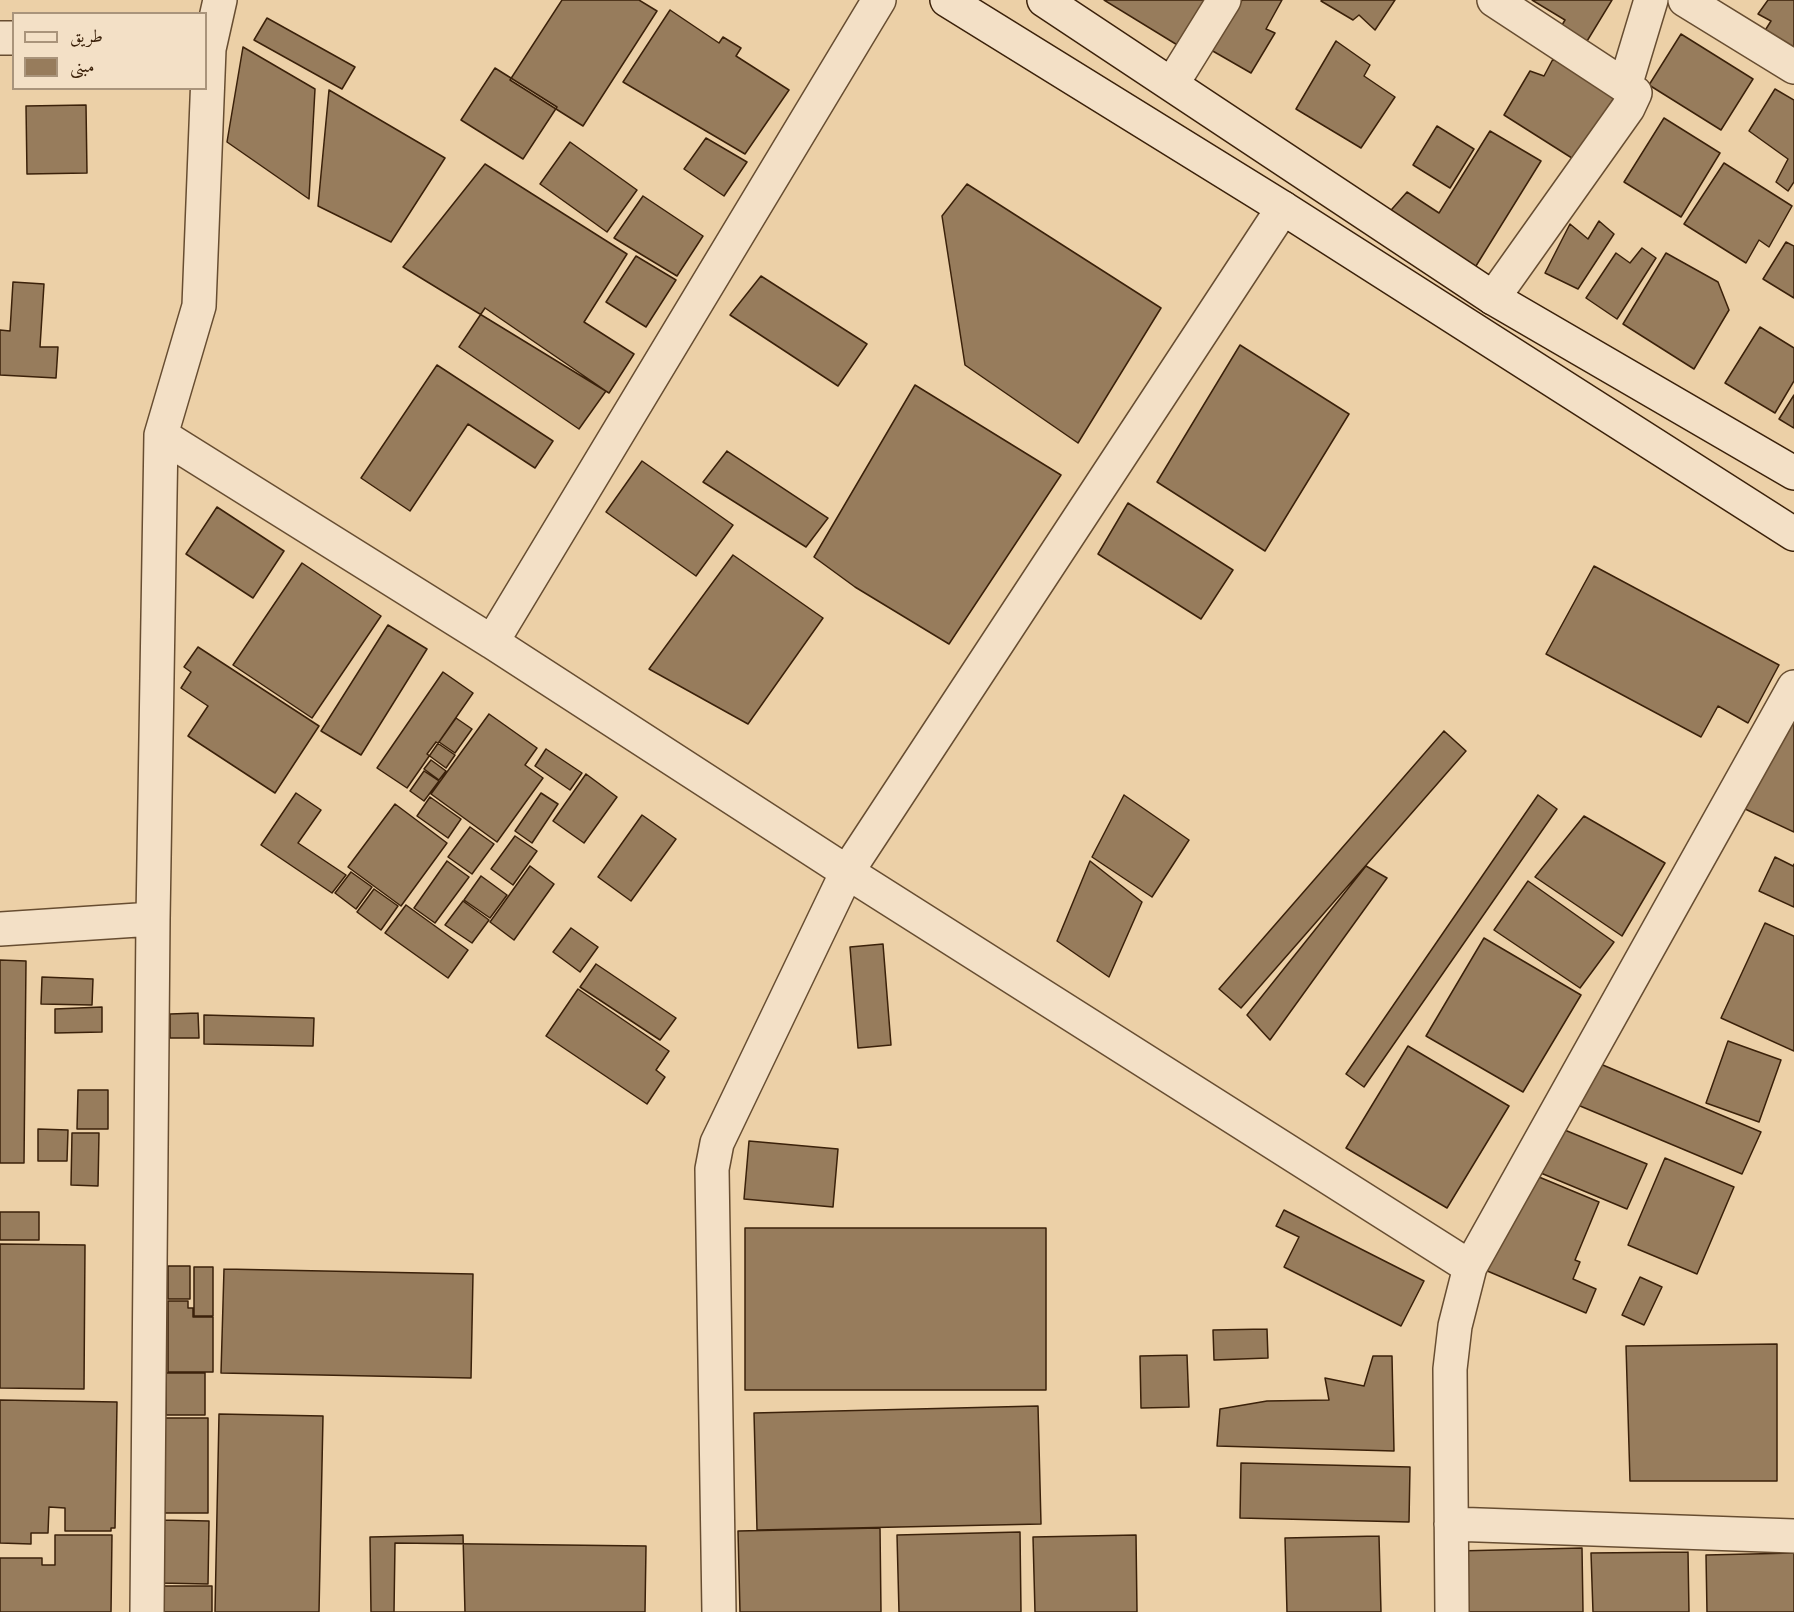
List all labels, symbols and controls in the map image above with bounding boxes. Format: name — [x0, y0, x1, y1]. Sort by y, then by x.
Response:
legend — [12, 12, 207, 90]
text: طريق — [70, 25, 103, 48]
text: مبنى — [70, 55, 95, 78]

